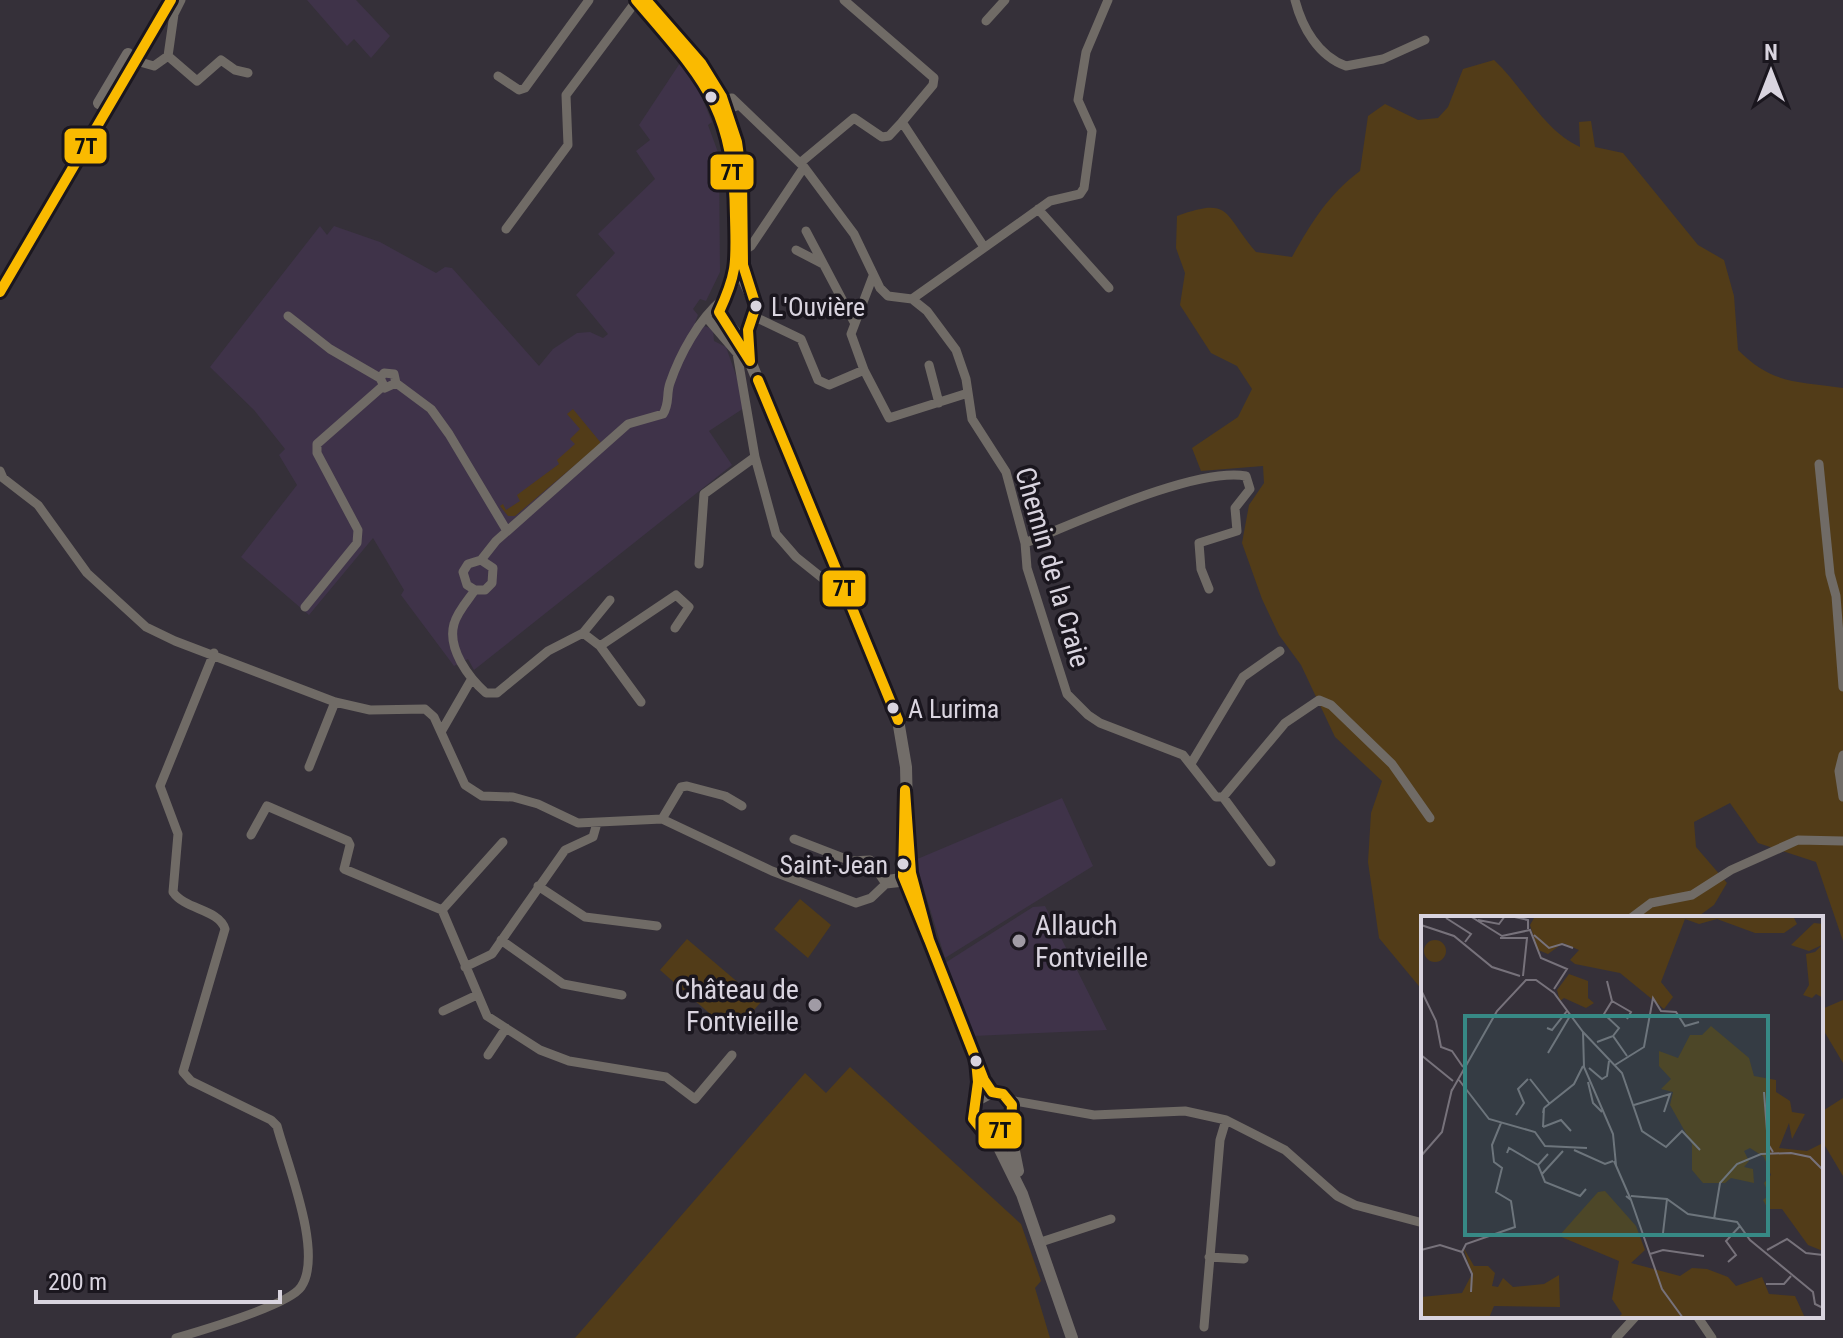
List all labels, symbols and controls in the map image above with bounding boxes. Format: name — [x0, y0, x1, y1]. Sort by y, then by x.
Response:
north arrow — [1731, 32, 1811, 112]
text: N — [1764, 40, 1778, 65]
unlabelled marker — [703, 89, 719, 105]
line badge: 7T — [63, 127, 108, 165]
text: 7T — [74, 134, 98, 159]
line badge: 7T — [709, 153, 755, 191]
text: 7T — [720, 160, 744, 185]
place label: L'Ouvière — [771, 292, 865, 322]
marker: L'Ouvière — [748, 298, 764, 314]
street label: Chemin de la Craie — [1008, 463, 1097, 671]
line badge: 7T — [821, 569, 867, 608]
text: 7T — [832, 576, 856, 601]
place label: A Lurima — [908, 694, 999, 724]
marker: A Lurima — [885, 700, 901, 716]
place label: Saint-Jean — [780, 850, 888, 880]
marker: Saint-Jean — [895, 856, 911, 872]
place label: Allauch Fontvieille — [1035, 909, 1148, 974]
inset map — [1421, 916, 1823, 1318]
marker: Allauch Fontvieille — [1010, 932, 1028, 950]
place label: Château de Fontvieille — [674, 973, 799, 1038]
marker: Château de Fontvieille — [806, 996, 824, 1014]
unlabelled marker — [968, 1053, 984, 1069]
line badge: 7T — [977, 1111, 1023, 1150]
text: 7T — [988, 1118, 1012, 1143]
scale bar — [36, 1254, 280, 1304]
text: 200 m — [48, 1268, 107, 1296]

